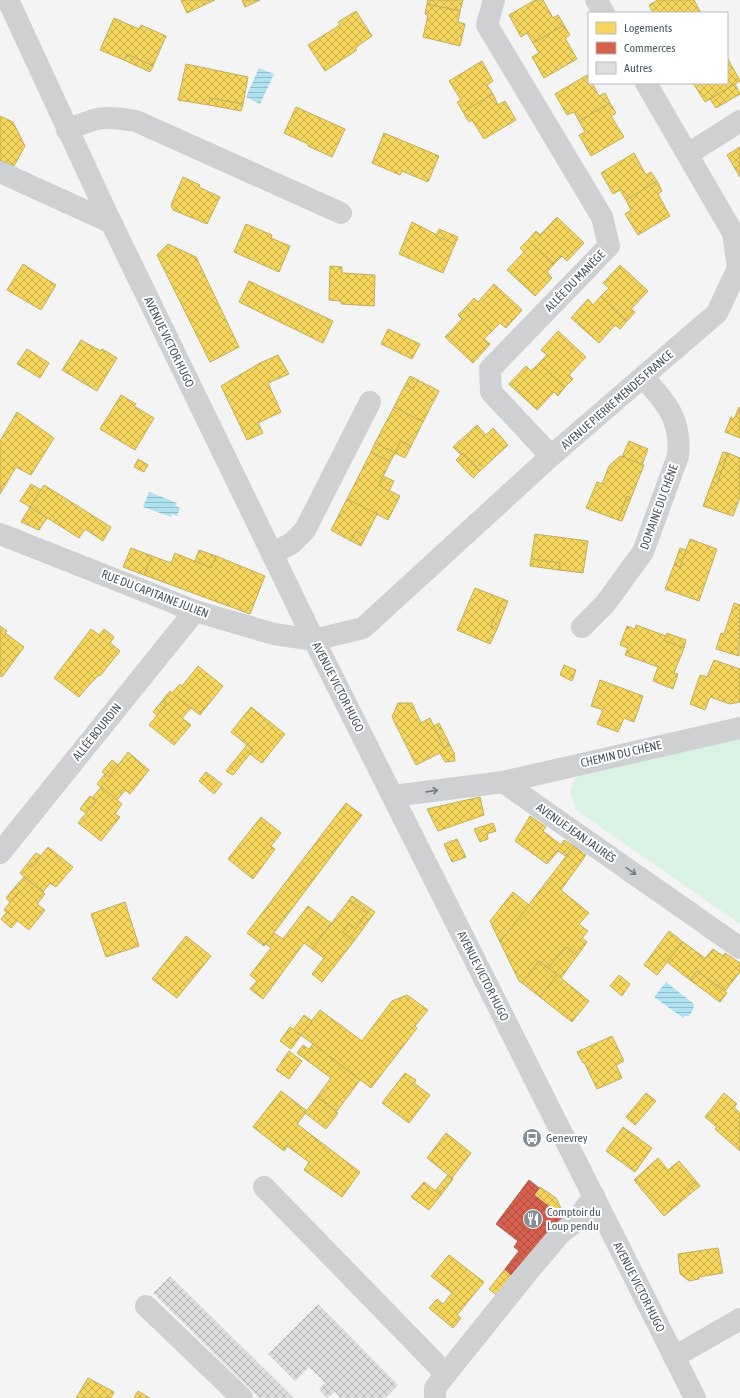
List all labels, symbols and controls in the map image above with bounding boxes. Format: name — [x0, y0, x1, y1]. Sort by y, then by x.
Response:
legend — [588, 12, 728, 84]
text: Logements — [624, 21, 672, 35]
text: Commerces — [624, 41, 675, 55]
text: Autres — [624, 61, 652, 75]
street label: ALLÉE DU MANÈGE — [542, 247, 608, 315]
street label: AVENUE VICTOR HUGO — [141, 294, 197, 390]
street label: AVENUE PIERRE MENDES FRANCE — [558, 348, 676, 452]
street label: DOMAINE DU CHÊNE — [637, 462, 681, 552]
street label: RUE DU CAPITAINE JULIEN — [99, 567, 211, 621]
street label: AVENUE VICTOR HUGO — [309, 640, 367, 734]
street label: ALLÉE BOURDIN — [70, 701, 124, 763]
street label: CHEMIN DU CHÊNE — [579, 738, 663, 770]
one-way arrow — [425, 787, 438, 795]
street label: AVENUE JEAN JAURÈS — [533, 800, 619, 866]
one-way arrow — [625, 867, 636, 875]
street label: AVENUE VICTOR HUGO — [454, 929, 512, 1023]
bus stop icon: Genevrey — [521, 1127, 543, 1149]
place label: Genevrey — [546, 1131, 588, 1145]
place label: Comptoir du Loup pendu — [547, 1205, 601, 1233]
restaurant icon: Comptoir du Loup pendu — [522, 1208, 544, 1230]
street label: AVENUE VICTOR HUGO — [610, 1240, 668, 1334]

